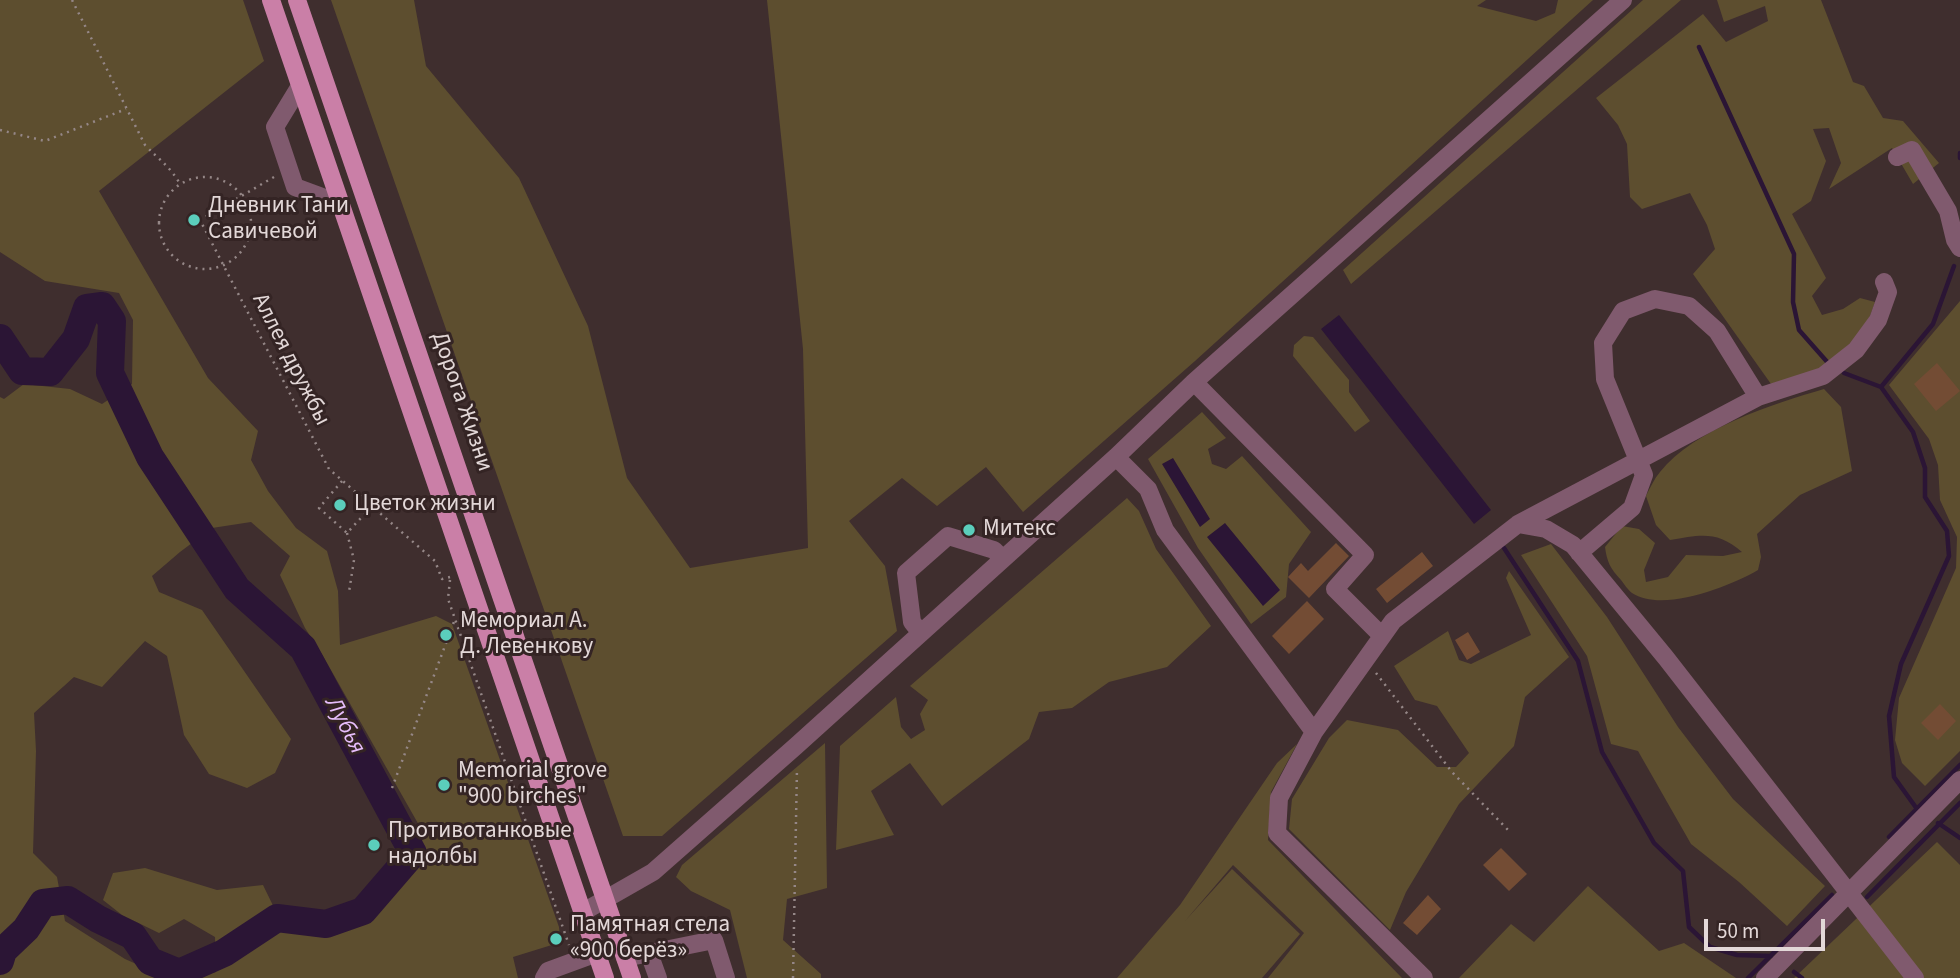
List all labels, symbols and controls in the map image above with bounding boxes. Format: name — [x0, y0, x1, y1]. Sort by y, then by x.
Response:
place label: Дневник Тани Савичевой — [208, 193, 349, 247]
marker: Дневник Тани Савичевой — [186, 212, 202, 228]
street label: Аллея дружбы — [245, 289, 335, 431]
street label: Дорога Жизни — [424, 329, 498, 475]
place label: Цветок жизни — [354, 491, 496, 519]
marker: Цветок жизни — [332, 497, 348, 513]
place label: Митекс — [983, 516, 1056, 544]
marker: Митекс — [961, 522, 977, 538]
place label: Мемориал А. Д. Левенкову — [460, 608, 593, 662]
marker: Мемориал А. Д. Левенкову — [438, 627, 454, 643]
water label: Лубья — [317, 693, 371, 759]
place label: Memorial grove "900 birches" — [458, 758, 607, 812]
marker: Memorial grove "900 birches" — [436, 777, 452, 793]
place label: Противотанковые надолбы — [388, 818, 572, 872]
marker: Противотанковые надолбы — [366, 837, 382, 853]
scale bar — [1708, 904, 1829, 948]
place label: Памятная стела «900 берёз» — [570, 912, 730, 966]
text: 50 m — [1717, 916, 1759, 946]
marker: Памятная стела «900 берёз» — [548, 931, 564, 947]

